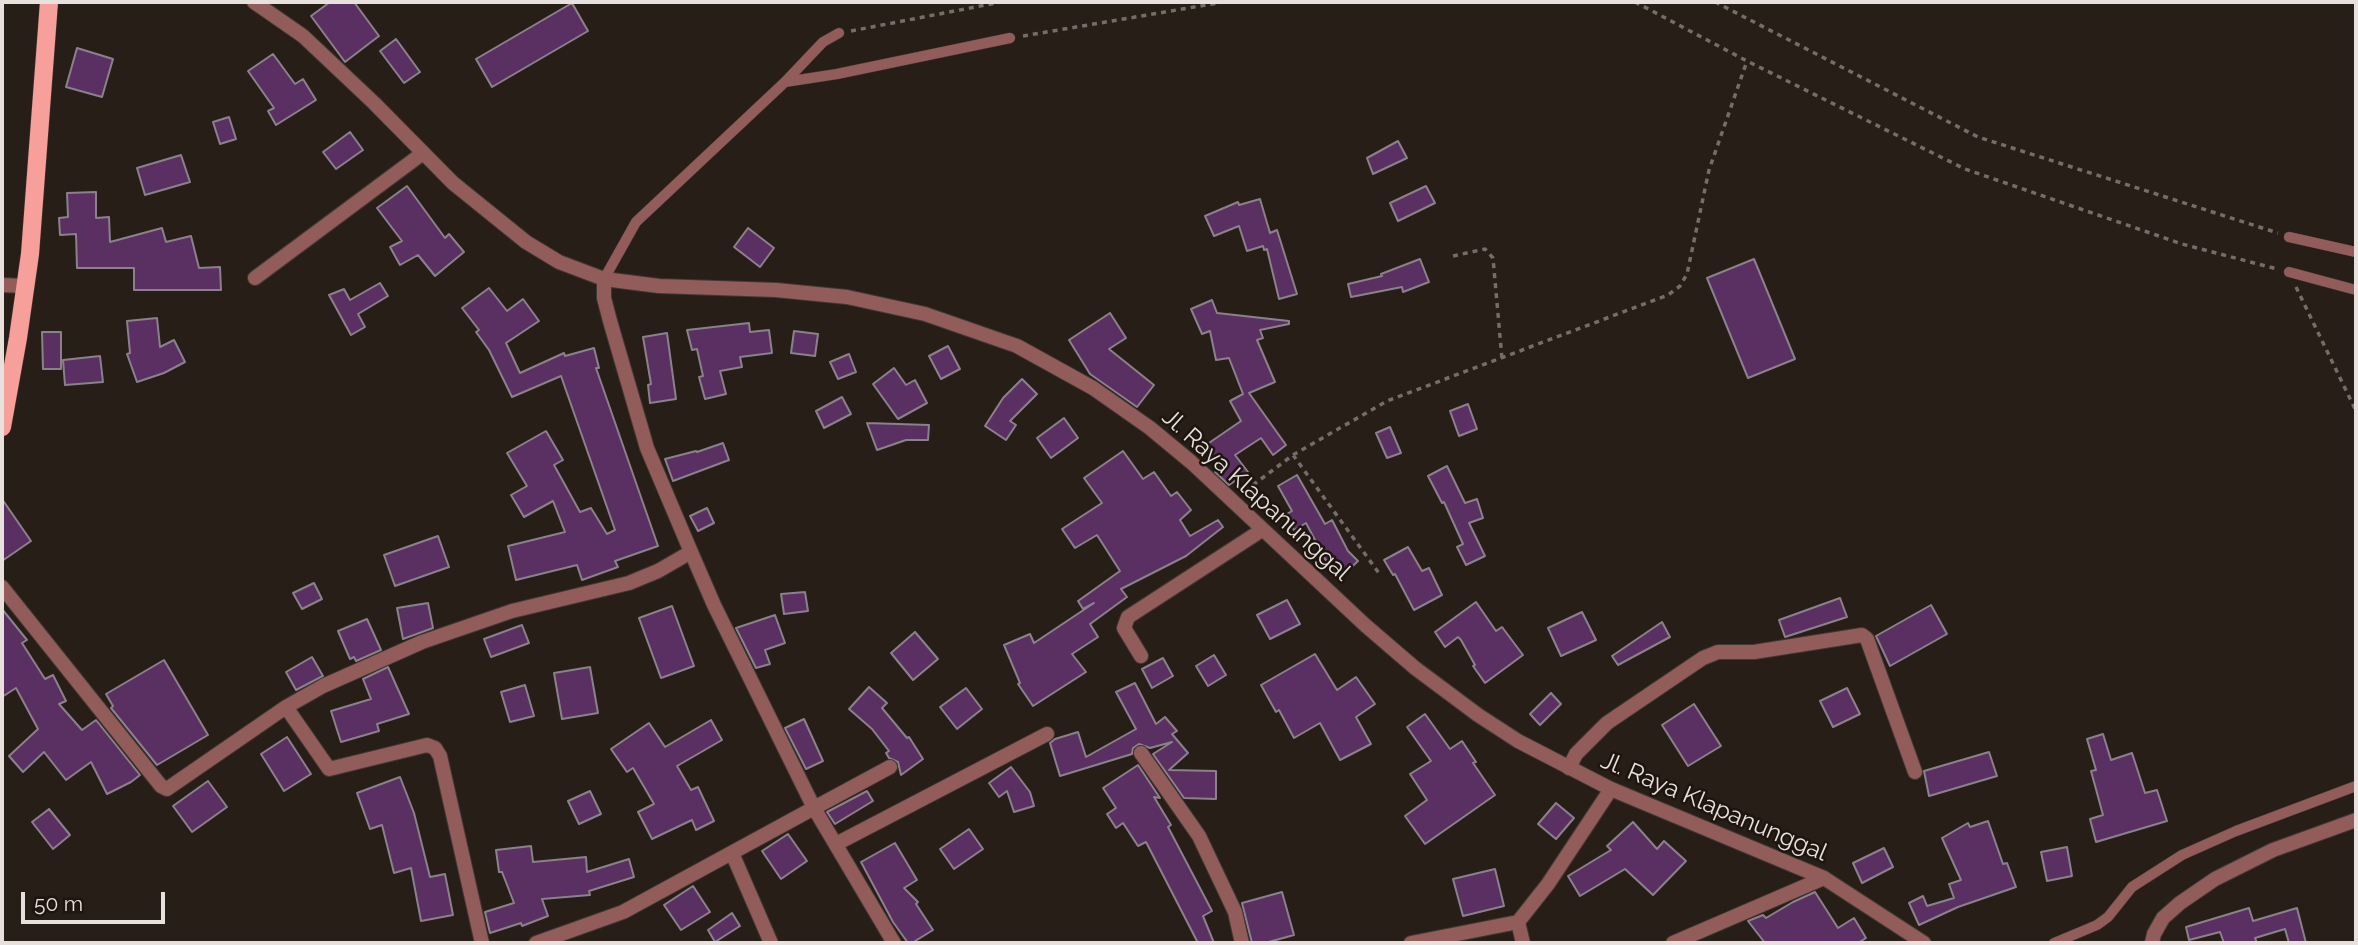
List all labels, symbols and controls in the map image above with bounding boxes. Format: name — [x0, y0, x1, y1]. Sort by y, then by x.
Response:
street label: Jl. Raya Klapanunggal — [1156, 403, 1356, 587]
street label: Jl. Raya Klapanunggal — [1596, 746, 1832, 868]
scale bar — [24, 878, 168, 922]
text: 50 m — [34, 891, 83, 916]

